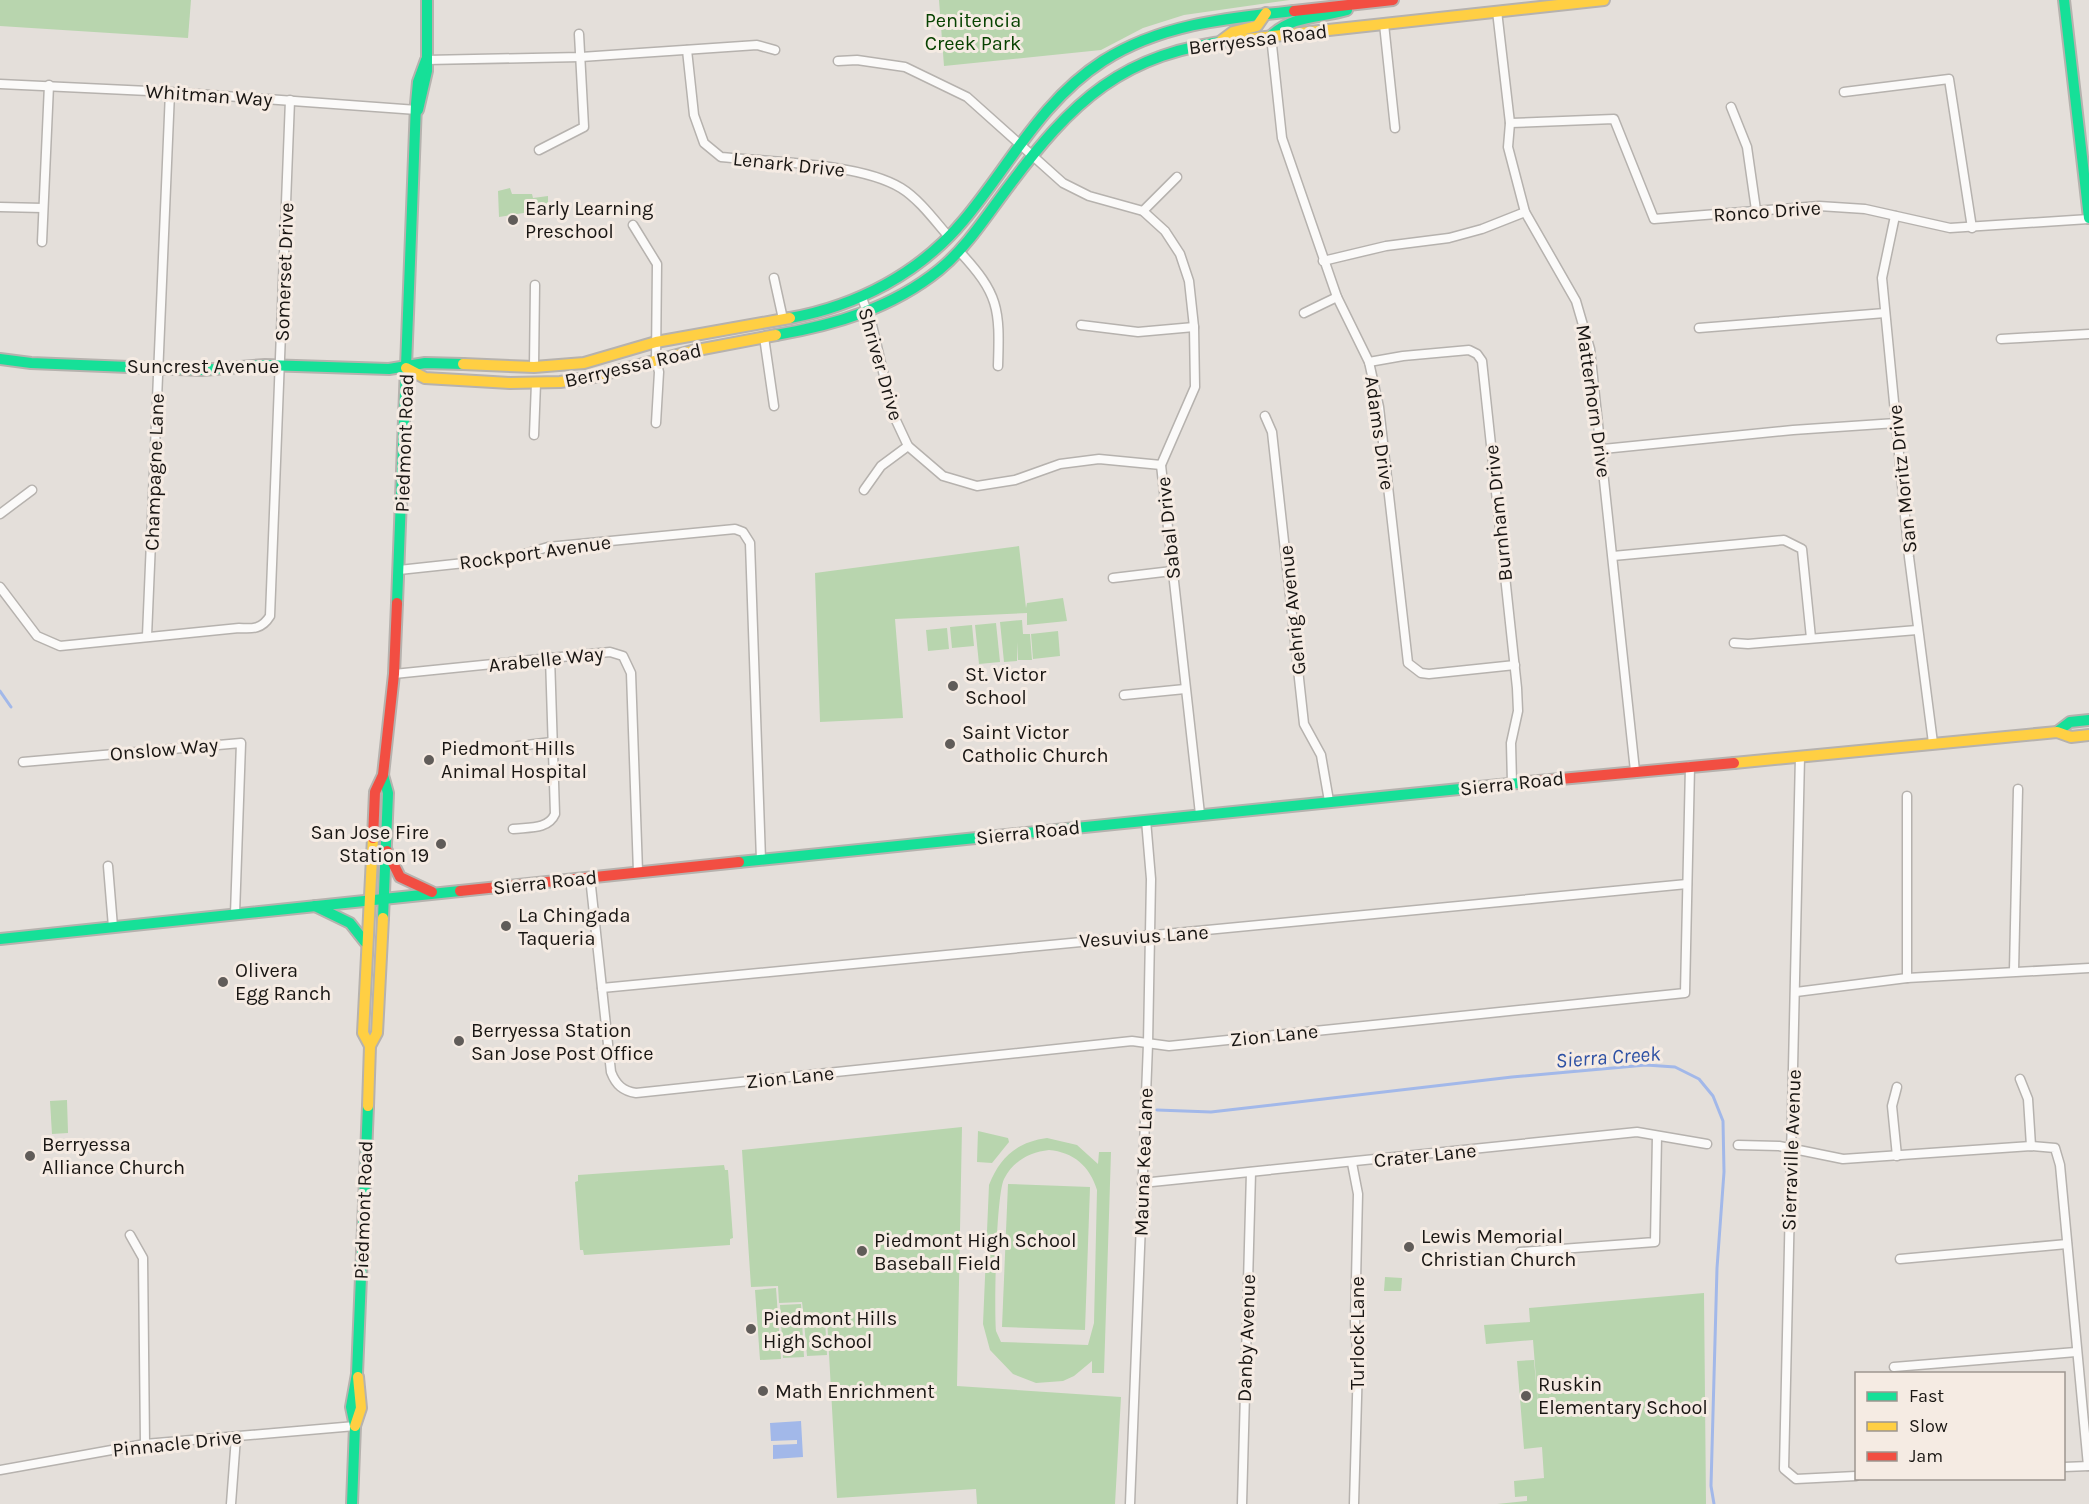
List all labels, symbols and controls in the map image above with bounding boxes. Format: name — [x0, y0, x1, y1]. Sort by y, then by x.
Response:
park label: Penitencia Creek Park — [925, 9, 1021, 55]
street label: Berryessa Road — [1187, 20, 1329, 59]
street label: Whitman Way — [145, 80, 273, 111]
street label: Lenark Drive — [732, 147, 846, 182]
street label: Ronco Drive — [1712, 196, 1822, 227]
place label: Early Learning Preschool — [525, 197, 653, 243]
street label: Somerset Drive — [271, 202, 298, 342]
marker: Early Learning Preschool — [506, 213, 520, 227]
street label: Shriver Drive — [853, 305, 908, 423]
street label: Matterhorn Drive — [1571, 323, 1616, 479]
street label: Berryessa Road — [563, 339, 704, 392]
street label: Suncrest Avenue — [127, 355, 279, 378]
street label: Piedmont Road — [391, 373, 418, 513]
street label: Adams Drive — [1360, 375, 1399, 492]
street label: Champagne Lane — [140, 393, 169, 551]
street label: San Moritz Drive — [1883, 403, 1922, 554]
street label: Burnham Drive — [1480, 444, 1517, 582]
street label: Sabal Drive — [1152, 476, 1185, 580]
street label: Rockport Avenue — [458, 530, 612, 575]
street label: Gehrig Avenue — [1274, 544, 1311, 676]
street label: Arabelle Way — [487, 642, 605, 677]
place label: St. Victor School — [965, 663, 1047, 709]
marker: St. Victor School — [946, 679, 960, 693]
place label: Saint Victor Catholic Church — [962, 721, 1108, 767]
street label: Onslow Way — [109, 733, 219, 766]
place label: Piedmont Hills Animal Hospital — [441, 737, 587, 783]
marker: Saint Victor Catholic Church — [943, 737, 957, 751]
marker: Piedmont Hills Animal Hospital — [422, 753, 436, 767]
street label: Sierra Road — [1459, 767, 1565, 800]
street label: Sierra Road — [975, 816, 1081, 849]
place label: San Jose Fire Station 19 — [311, 821, 429, 867]
marker: San Jose Fire Station 19 — [434, 837, 448, 851]
street label: Sierra Road — [492, 866, 598, 899]
place label: La Chingada Taqueria — [518, 904, 631, 950]
marker: La Chingada Taqueria — [499, 919, 513, 933]
street label: Vesuvius Lane — [1079, 921, 1209, 952]
place label: Olivera Egg Ranch — [235, 959, 331, 1005]
marker: Olivera Egg Ranch — [216, 975, 230, 989]
place label: Berryessa Station San Jose Post Office — [471, 1019, 653, 1065]
street label: Zion Lane — [1229, 1019, 1319, 1052]
marker: Berryessa Station San Jose Post Office — [452, 1034, 466, 1048]
water label: Sierra Creek — [1555, 1041, 1662, 1073]
street label: Zion Lane — [745, 1061, 835, 1094]
street label: Sierraville Avenue — [1777, 1069, 1806, 1231]
street label: Mauna Kea Lane — [1129, 1087, 1158, 1237]
place label: Berryessa Alliance Church — [42, 1133, 185, 1179]
street label: Crater Lane — [1373, 1139, 1477, 1172]
street label: Piedmont Road — [350, 1140, 377, 1280]
marker: Berryessa Alliance Church — [23, 1149, 37, 1163]
place label: Lewis Memorial Christian Church — [1421, 1225, 1576, 1271]
place label: Piedmont High School Baseball Field — [874, 1229, 1077, 1275]
marker: Lewis Memorial Christian Church — [1402, 1240, 1416, 1254]
marker: Piedmont High School Baseball Field — [855, 1244, 869, 1258]
street label: Danby Avenue — [1233, 1274, 1260, 1402]
street label: Turlock Lane — [1346, 1276, 1369, 1390]
place label: Piedmont Hills High School — [763, 1307, 897, 1353]
marker: Piedmont Hills High School — [744, 1322, 758, 1336]
legend — [1855, 1372, 2065, 1480]
place label: Ruskin Elementary School — [1538, 1373, 1708, 1419]
place label: Math Enrichment — [775, 1380, 935, 1403]
marker: Math Enrichment — [756, 1384, 770, 1398]
text: Fast — [1909, 1385, 1944, 1407]
marker: Ruskin Elementary School — [1519, 1389, 1533, 1403]
text: Slow — [1909, 1415, 1948, 1437]
street label: Pinnacle Drive — [111, 1425, 243, 1462]
text: Jam — [1909, 1445, 1943, 1467]

